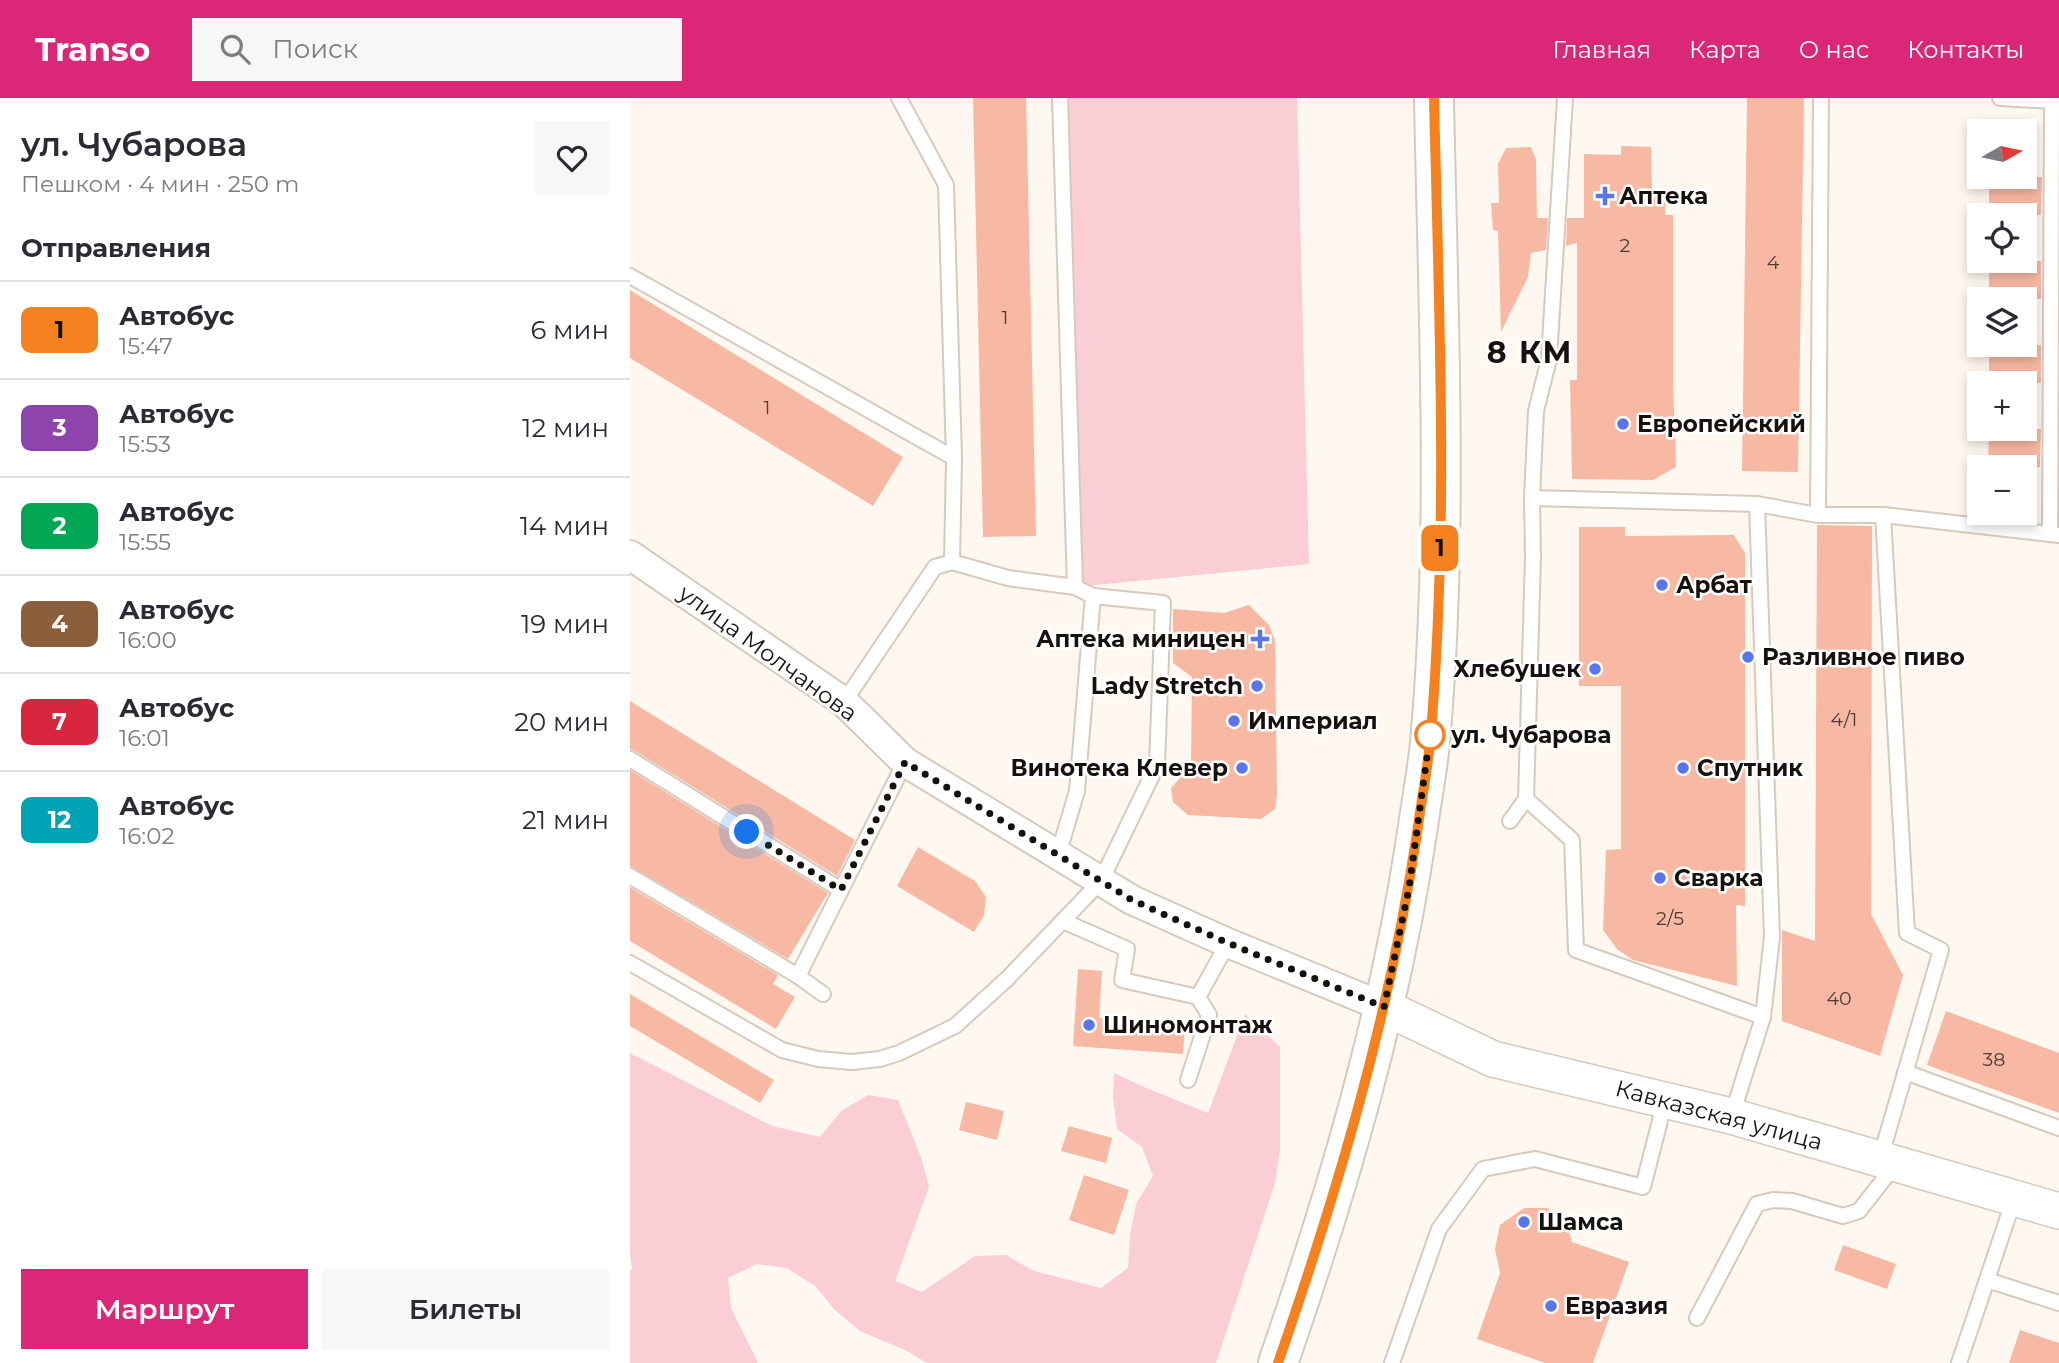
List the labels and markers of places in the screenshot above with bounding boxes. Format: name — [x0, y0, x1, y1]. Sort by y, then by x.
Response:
place label: Аптека — [1619, 182, 1708, 210]
marker: Аптека — [1597, 188, 1613, 204]
place label: Европейский — [1637, 410, 1806, 438]
marker: Европейский — [1615, 416, 1631, 432]
place label: Арбат — [1676, 571, 1752, 599]
marker: Арбат — [1654, 577, 1670, 593]
place label: Аптека миницен — [1036, 625, 1246, 653]
marker: Аптека миницен — [1252, 631, 1268, 647]
place label: Разливное пиво — [1762, 643, 1965, 671]
marker: Разливное пиво — [1740, 649, 1756, 665]
place label: Хлебушек — [1453, 655, 1581, 683]
marker: Хлебушек — [1587, 661, 1603, 677]
place label: Lady Stretch — [1091, 672, 1243, 700]
marker: Lady Stretch — [1249, 678, 1265, 694]
place label: Империал — [1248, 707, 1378, 735]
marker: Империал — [1226, 713, 1242, 729]
marker: ул. Чубарова — [1415, 720, 1445, 750]
place label: ул. Чубарова — [1450, 721, 1611, 749]
place label: Винотека Клевер — [1011, 754, 1228, 782]
place label: Спутник — [1697, 754, 1803, 782]
marker: Винотека Клевер — [1234, 760, 1250, 776]
marker: Спутник — [1675, 760, 1691, 776]
place label: Сварка — [1674, 864, 1763, 892]
marker: Сварка — [1652, 870, 1668, 886]
place label: Шиномонтаж — [1103, 1011, 1273, 1039]
marker: Шиномонтаж — [1081, 1017, 1097, 1033]
place label: Шамса — [1538, 1208, 1623, 1236]
marker: Шамса — [1516, 1214, 1532, 1230]
place label: Евразия — [1565, 1292, 1668, 1320]
marker: Евразия — [1543, 1298, 1559, 1314]

